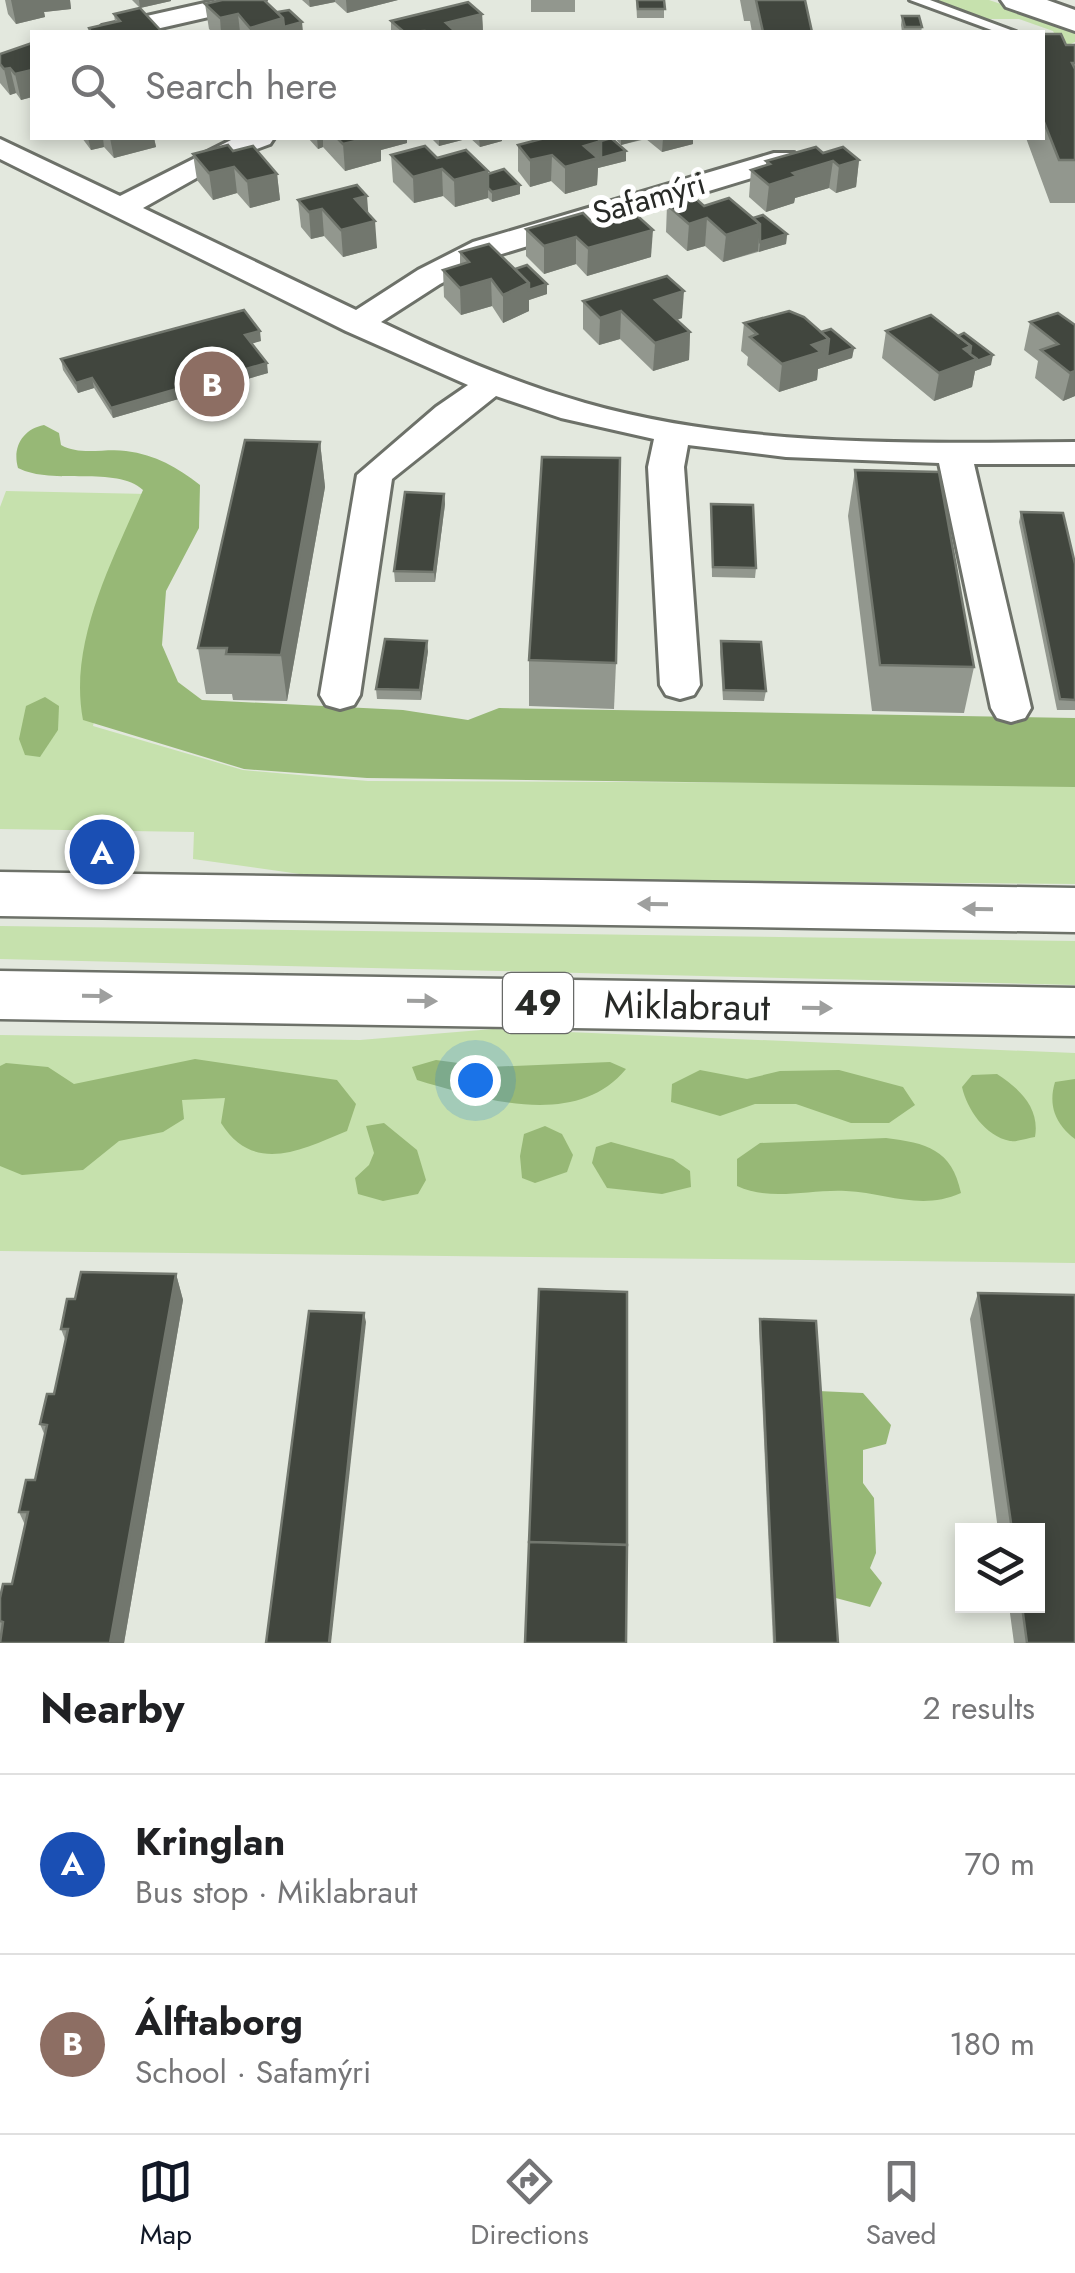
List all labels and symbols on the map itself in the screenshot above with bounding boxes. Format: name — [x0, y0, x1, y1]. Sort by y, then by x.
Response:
street label: Safamýri — [587, 160, 711, 236]
pin: B — [180, 346, 244, 422]
pin: A — [70, 814, 134, 890]
one-way arrow — [636, 896, 668, 912]
one-way arrow — [961, 900, 993, 916]
road number: 49 — [503, 973, 573, 1033]
street label: Miklabraut — [603, 977, 771, 1034]
one-way arrow — [82, 988, 114, 1004]
one-way arrow — [407, 994, 439, 1010]
one-way arrow — [802, 1000, 834, 1016]
your location — [450, 1055, 501, 1106]

